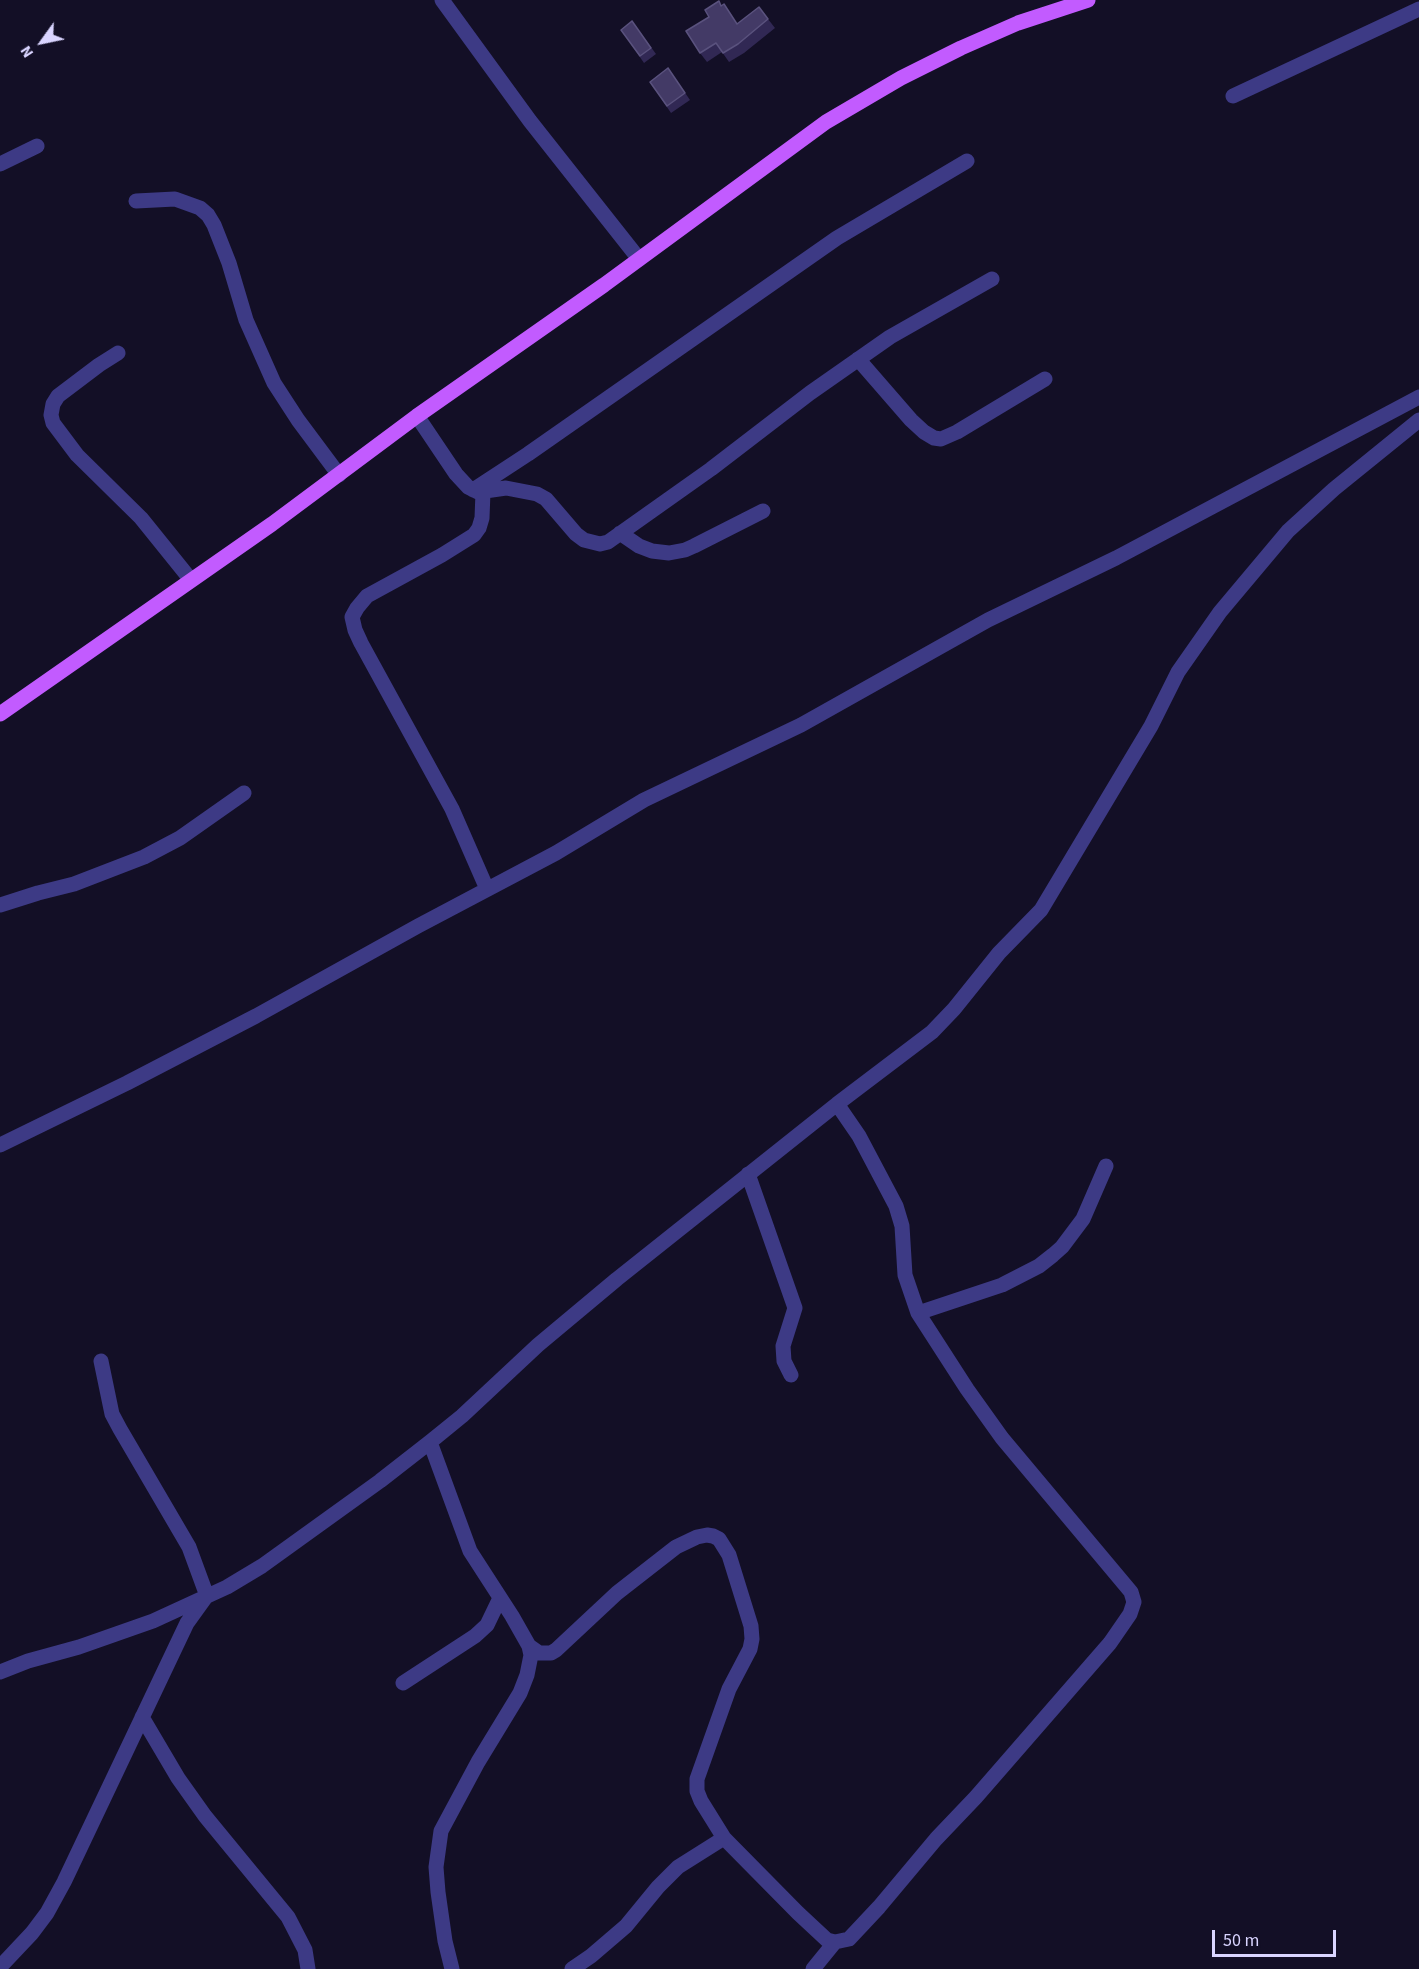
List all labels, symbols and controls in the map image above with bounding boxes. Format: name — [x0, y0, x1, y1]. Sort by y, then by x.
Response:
north arrow — [12, 12, 72, 72]
text: N — [15, 41, 39, 62]
scale bar — [1215, 1918, 1340, 1956]
text: 50 m — [1223, 1928, 1259, 1953]

